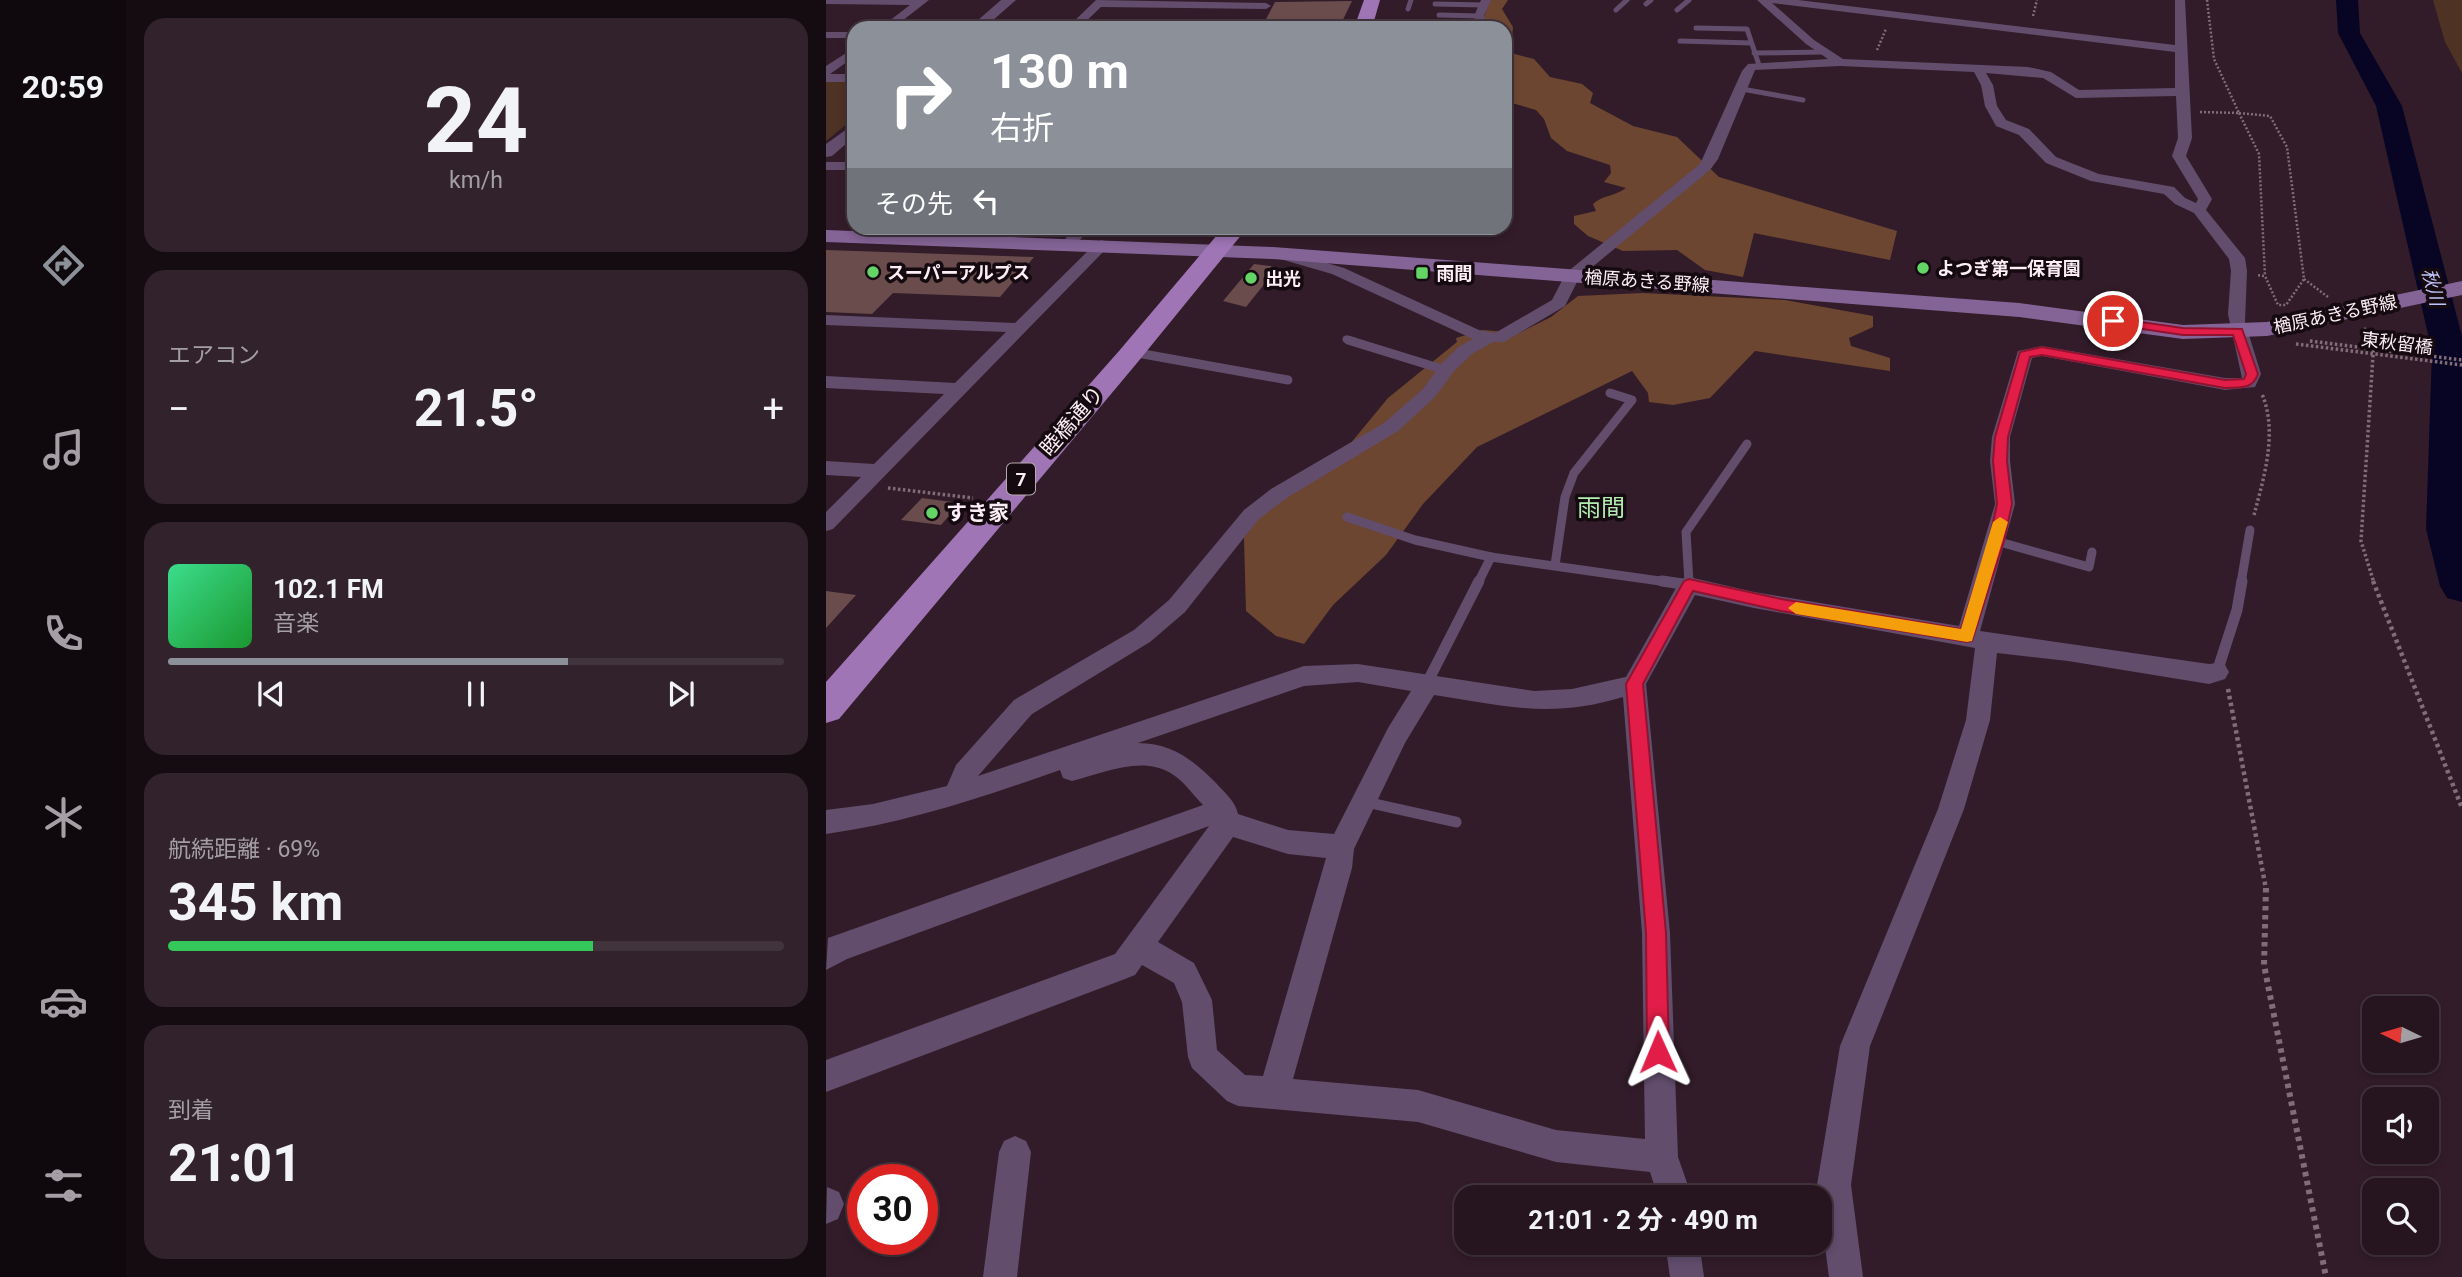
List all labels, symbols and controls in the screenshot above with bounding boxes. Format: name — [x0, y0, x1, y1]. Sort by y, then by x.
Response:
text: 130 m — [990, 43, 1129, 100]
icon: right — [875, 49, 966, 140]
text: 20:59 — [22, 68, 104, 106]
text: 24 — [424, 68, 528, 174]
text: 右折 — [990, 109, 1054, 147]
text: km/h — [449, 167, 503, 194]
icon: left — [967, 182, 1005, 220]
text: その先 — [875, 189, 953, 219]
icon: directions — [39, 241, 88, 290]
place label: よつぎ第一保育園 — [1937, 258, 2081, 279]
marker: よつぎ第一保育園 — [1915, 260, 1931, 276]
place label: スーパーアルプス — [887, 262, 1030, 283]
place label: 雨間 — [1436, 263, 1472, 284]
marker: スーパーアルプス — [865, 264, 881, 280]
marker: 雨間 — [1414, 265, 1430, 281]
street label: 楢原あきる野線 — [1584, 266, 1710, 296]
water label: 秋川 — [2417, 266, 2449, 310]
place label: 出光 — [1265, 268, 1301, 289]
marker: 出光 — [1243, 270, 1259, 286]
pin — [2083, 291, 2143, 351]
street label: 楢原あきる野線 — [2271, 291, 2399, 337]
icon: arrive — [2094, 302, 2132, 340]
street label: 東秋留橋 — [2360, 328, 2434, 358]
text: エアコン — [168, 342, 260, 369]
text: 21.5° — [414, 378, 539, 439]
street label: 睦橋通り — [1035, 381, 1109, 461]
text: − — [168, 387, 190, 431]
text: + — [762, 387, 784, 431]
icon: music — [39, 425, 88, 474]
road number: 7 — [1007, 464, 1035, 494]
district label: 雨間 — [1577, 494, 1625, 522]
place label: すき家 — [946, 501, 1009, 525]
marker: すき家 — [924, 505, 940, 521]
text: 102.1 FM — [273, 574, 384, 604]
icon: phone — [39, 609, 88, 658]
text: 音楽 — [273, 610, 319, 637]
icon: previous — [252, 675, 290, 713]
icon: pause — [457, 675, 495, 713]
icon: next — [662, 675, 700, 713]
icon: climate — [39, 793, 88, 842]
text: 航続距離 · 69% — [168, 836, 320, 863]
text: 345 km — [168, 872, 343, 933]
icon: car — [39, 977, 88, 1026]
north arrow — [2362, 996, 2440, 1073]
map controls — [2362, 996, 2439, 1255]
position arrow — [1621, 1015, 1695, 1089]
button: sound — [2362, 1087, 2439, 1164]
text: 到着 — [168, 1097, 214, 1124]
text: 21:01 — [168, 1133, 302, 1194]
icon: filters — [39, 1161, 88, 1210]
speed limit sign: 30 — [847, 1164, 938, 1255]
button: search — [2362, 1178, 2439, 1255]
text: 21:01 · 2 分 · 490 m — [1528, 1205, 1758, 1235]

